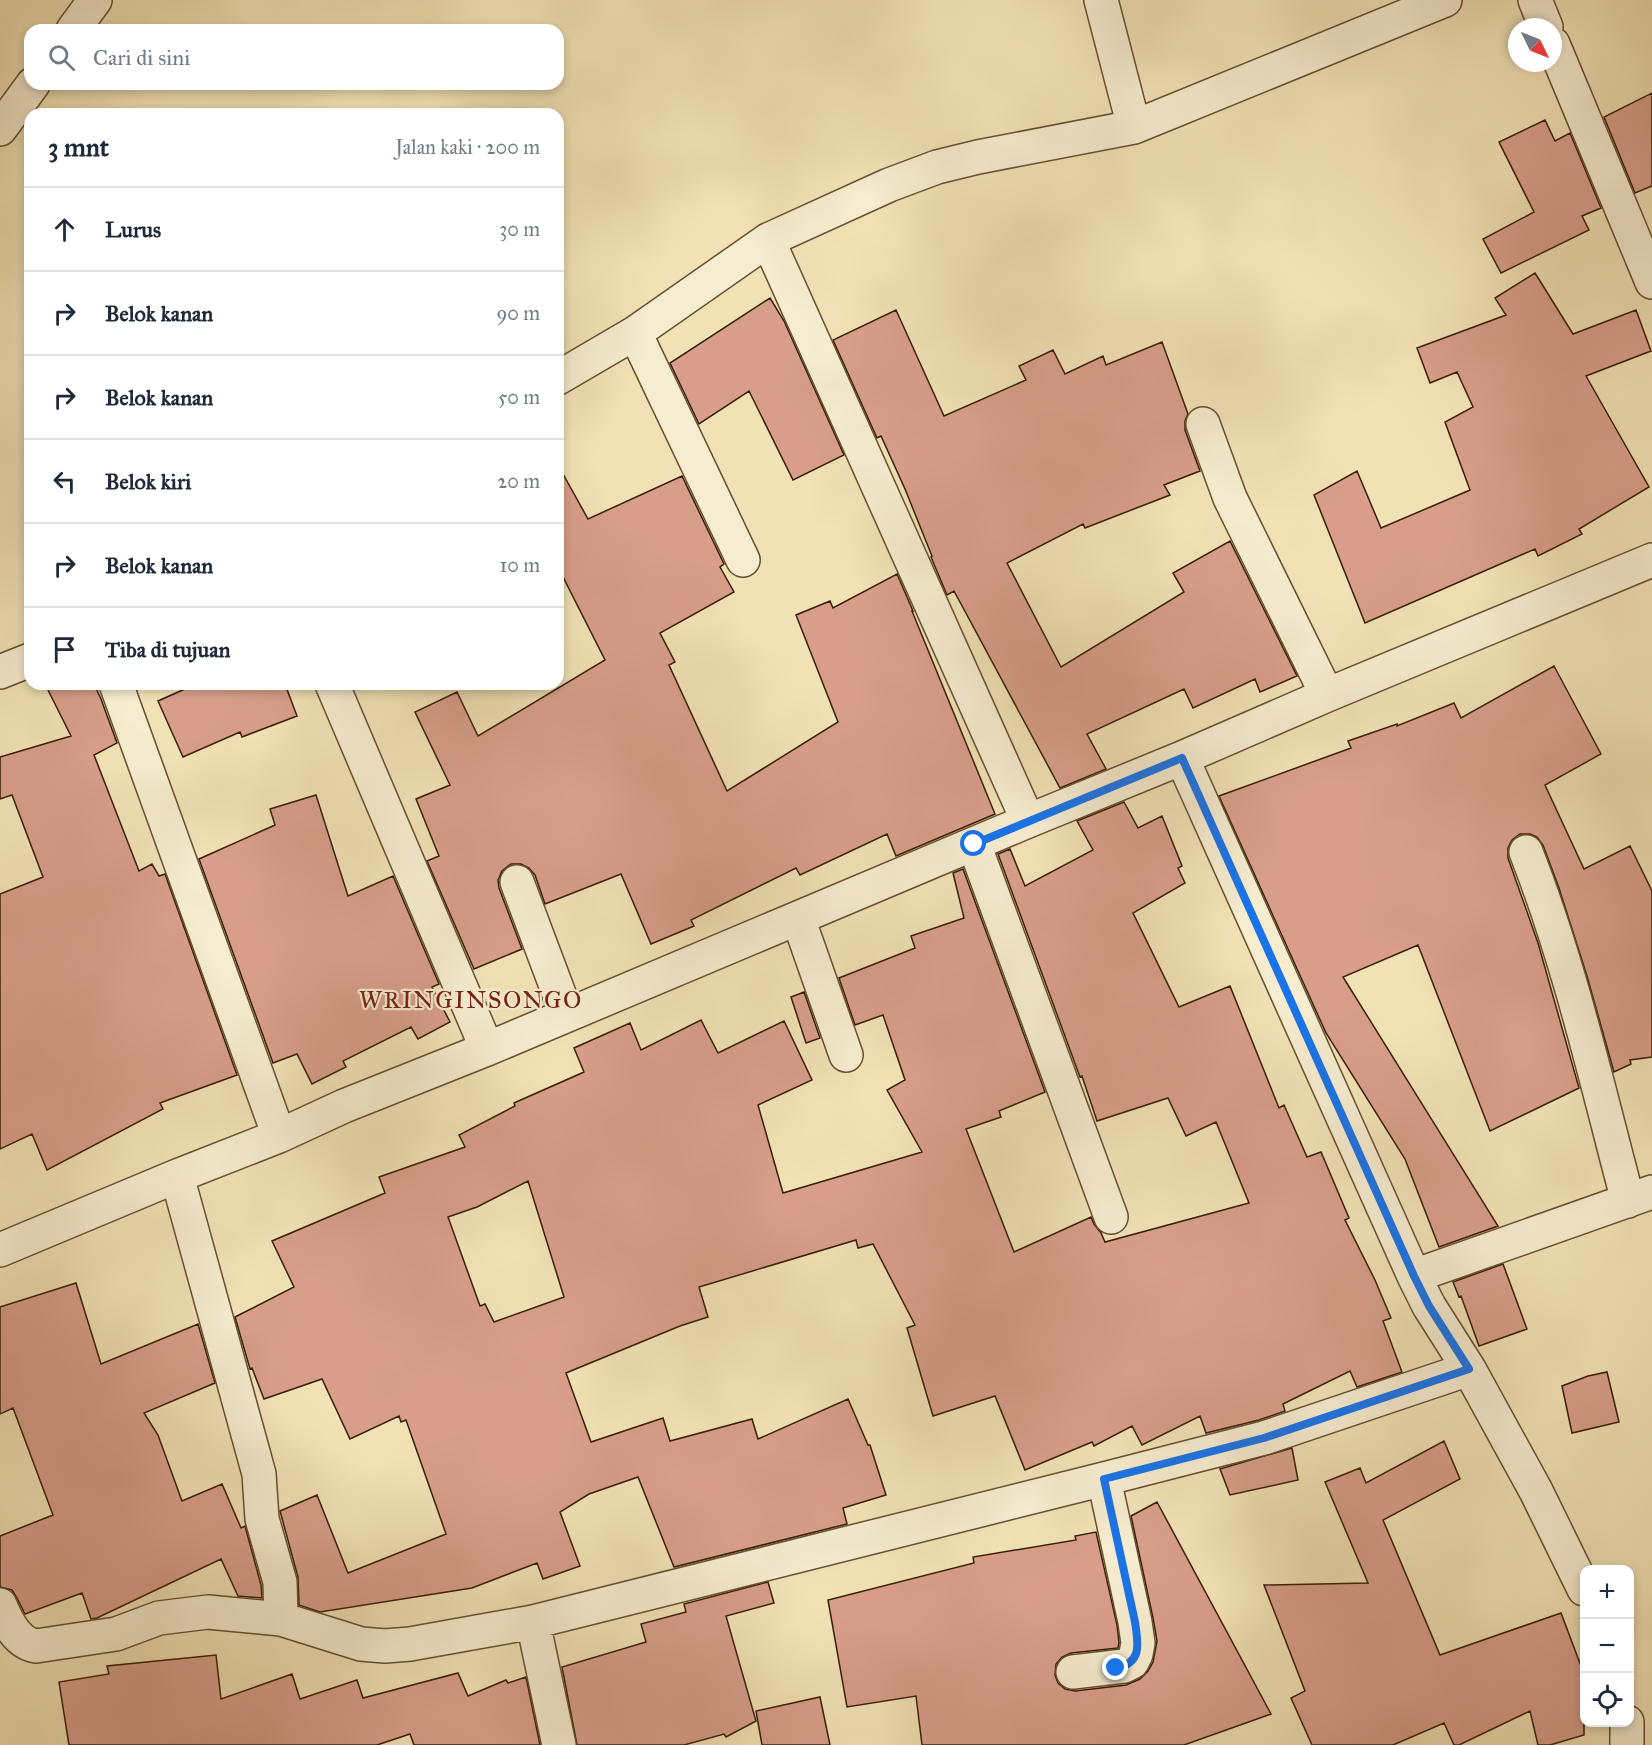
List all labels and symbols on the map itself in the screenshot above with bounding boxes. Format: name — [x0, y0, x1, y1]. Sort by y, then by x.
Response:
north arrow — [1508, 18, 1562, 72]
route start — [960, 830, 986, 856]
district label: WRINGINSONGO — [359, 985, 583, 1015]
route end — [1102, 1654, 1128, 1680]

